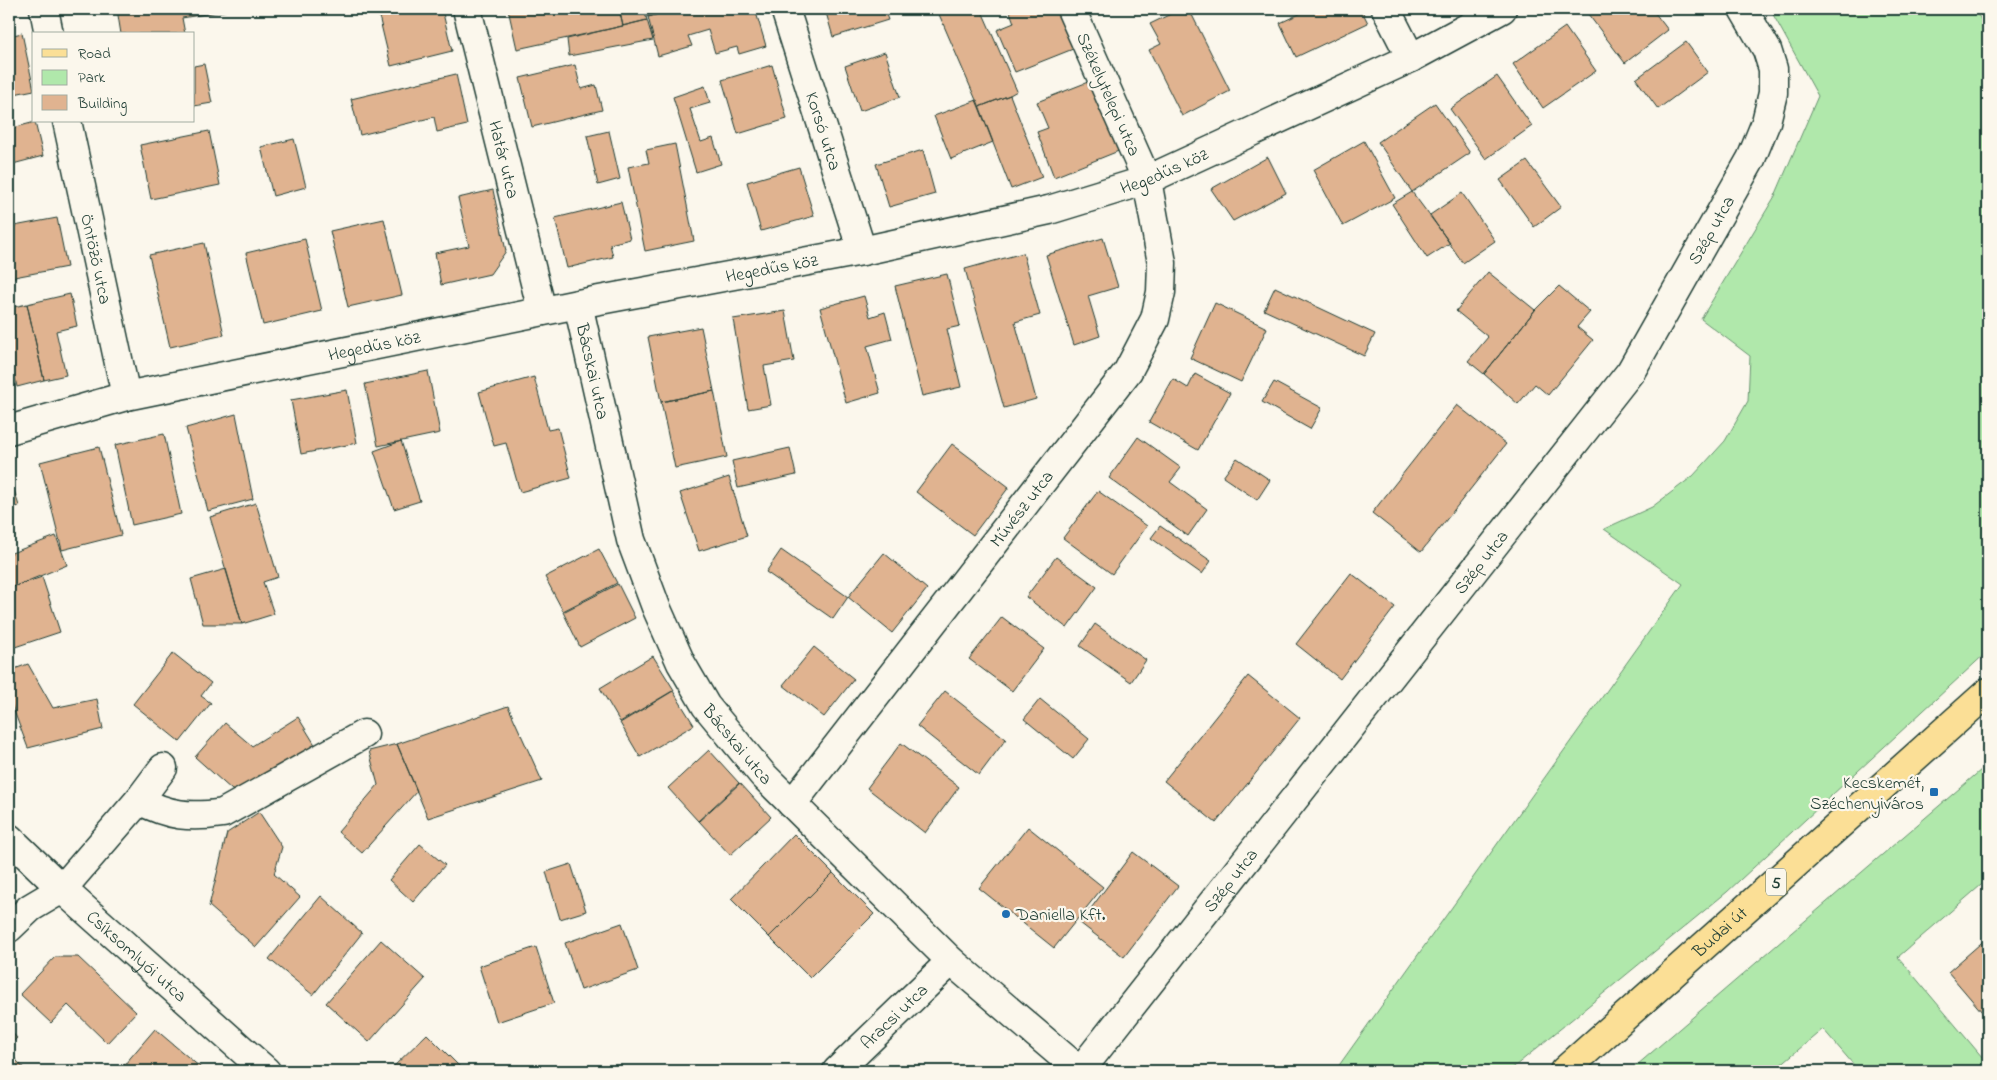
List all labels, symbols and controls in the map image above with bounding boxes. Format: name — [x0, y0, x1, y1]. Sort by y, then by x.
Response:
street label: Székelytelepi utca — [1068, 29, 1146, 161]
legend — [32, 32, 195, 122]
text: Road — [78, 43, 111, 65]
text: Park — [78, 67, 106, 89]
street label: Korsó utca — [797, 89, 847, 174]
text: Building — [77, 93, 127, 116]
street label: Határ utca — [480, 118, 525, 202]
street label: Hegedűs köz — [1117, 142, 1213, 202]
street label: Szép utca — [1683, 192, 1743, 270]
street label: Öntöző utca — [72, 212, 117, 307]
street label: Hegedűs köz — [724, 248, 821, 291]
street label: Bácskai utca — [568, 320, 615, 422]
street label: Hegedűs köz — [326, 325, 423, 370]
street label: Művész utca — [985, 466, 1061, 554]
street label: Szép utca — [1449, 525, 1516, 601]
street label: Bácskai utca — [694, 699, 777, 792]
place label: Kecskemét, Széchenyiváros — [1810, 771, 1924, 818]
marker: Kecskemét, Széchenyiváros — [1928, 786, 1940, 798]
street label: Szép utca — [1198, 844, 1265, 919]
road number: 5 — [1766, 869, 1786, 896]
street label: Budai út — [1687, 901, 1755, 966]
place label: Daniella Kft. — [1015, 903, 1106, 929]
street label: Csíksomlyói utca — [79, 905, 192, 1009]
marker: Daniella Kft. — [1000, 908, 1012, 920]
street label: Aracsi utca — [855, 979, 935, 1057]

